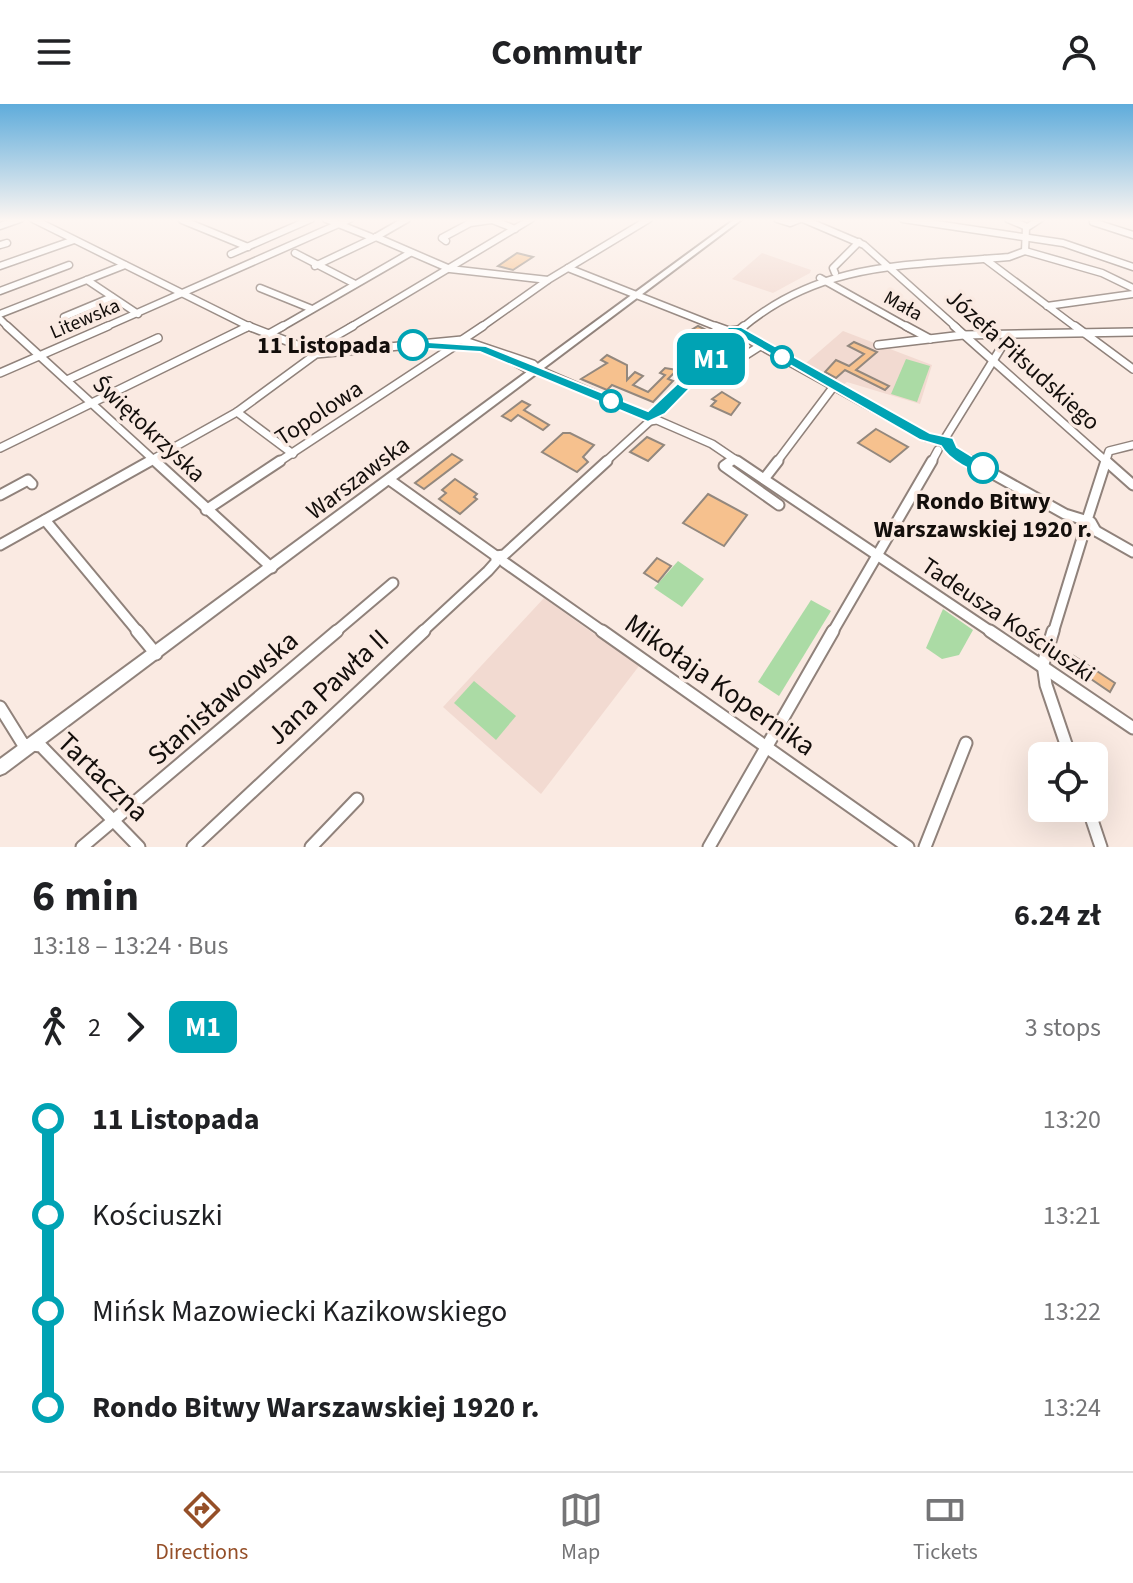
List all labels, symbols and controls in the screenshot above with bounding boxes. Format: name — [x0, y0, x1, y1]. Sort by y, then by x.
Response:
text: Commutr — [491, 27, 642, 78]
icon: menu — [32, 30, 76, 74]
icon: person — [1057, 30, 1101, 74]
street label: Józefa Piłsudskiego — [938, 281, 1108, 439]
street label: Mała — [878, 284, 928, 328]
street label: Litewska — [46, 292, 124, 346]
place label: 11 Listopada — [257, 328, 391, 363]
marker: 11 Listopada — [398, 330, 428, 360]
line badge: M1 — [675, 333, 747, 385]
text: M1 — [693, 339, 729, 379]
unlabelled marker — [771, 346, 793, 368]
street label: Świętokrzyska — [85, 367, 213, 491]
street label: Topolowa — [268, 371, 370, 455]
unlabelled marker — [600, 390, 622, 412]
street label: Warszawska — [299, 427, 417, 529]
marker: Rondo Bitwy Warszawskiej 1920 r. — [968, 453, 998, 483]
place label: Rondo Bitwy Warszawskiej 1920 r. — [874, 484, 1092, 547]
street label: Tadeusza Kościuszki — [914, 549, 1102, 691]
street label: Mikołaja Kopernika — [616, 604, 824, 766]
street label: Jana Pawła II — [258, 620, 398, 754]
street label: Stanisławowska — [139, 621, 307, 775]
street label: Tartaczna — [48, 723, 158, 831]
map controls — [1028, 742, 1108, 822]
button: locate — [1028, 742, 1108, 822]
text: 6 min — [32, 865, 139, 928]
text: 6.24 zł — [1014, 894, 1101, 937]
text: 13:18 – 13:24 · Bus — [32, 927, 228, 964]
icon: walk — [32, 1005, 76, 1049]
icon: forward — [113, 1005, 157, 1049]
text: M1 — [185, 1007, 221, 1047]
text: 2 — [88, 1009, 101, 1046]
text: 3 stops — [1025, 1009, 1101, 1046]
text: 11 Listopada — [92, 1098, 259, 1141]
text: 13:20 — [1043, 1101, 1101, 1138]
text: Kościuszki — [92, 1194, 223, 1237]
text: 13:21 — [1043, 1197, 1101, 1234]
text: Mińsk Mazowiecki Kazikowskiego — [92, 1290, 507, 1333]
text: 13:22 — [1043, 1293, 1101, 1330]
text: Rondo Bitwy Warszawskiej 1920 r. — [92, 1386, 539, 1429]
text: 13:24 — [1043, 1389, 1101, 1426]
tab: Directions — [155, 1488, 248, 1568]
tab: Map — [559, 1488, 603, 1568]
tab: Tickets — [913, 1488, 978, 1568]

